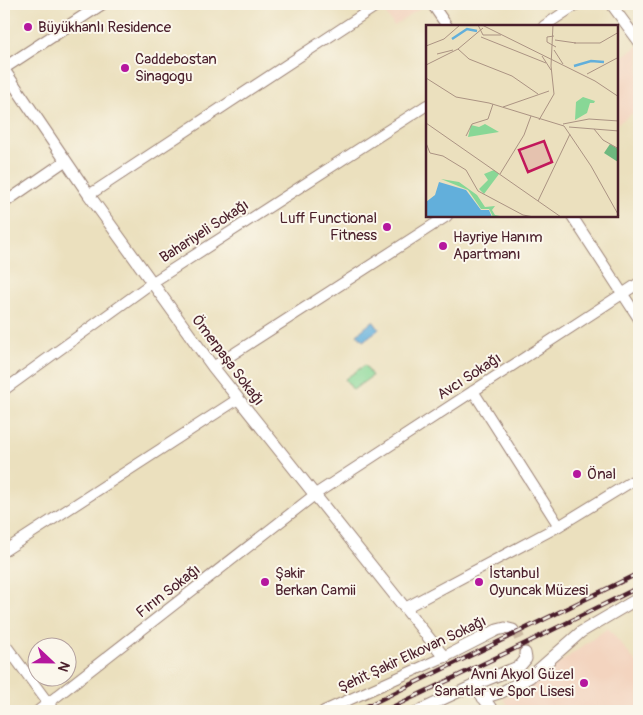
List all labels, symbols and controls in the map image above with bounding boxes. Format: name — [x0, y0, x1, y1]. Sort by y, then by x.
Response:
place label: Büyükhanlı Residence — [38, 18, 172, 37]
marker: Büyükhanlı Residence — [22, 21, 34, 33]
inset map — [426, 25, 618, 218]
place label: Caddebostan Sinagogu — [135, 50, 217, 86]
marker: Caddebostan Sinagogu — [119, 62, 131, 74]
street label: Bahariyeli Sokağı — [156, 196, 252, 267]
place label: Luff Functional Fitness — [280, 209, 377, 245]
marker: Luff Functional Fitness — [381, 221, 393, 233]
place label: Hayriye Hanım Apartmanı — [453, 228, 543, 264]
marker: Hayriye Hanım Apartmanı — [437, 240, 449, 252]
street label: Ömerpaşa Sokağı — [187, 311, 268, 410]
street label: Avcı Sokağı — [434, 349, 505, 404]
place label: Önal — [587, 465, 616, 484]
marker: Önal — [571, 468, 583, 480]
street label: Fırın Sokağı — [132, 560, 204, 622]
place label: Şakir Berkan Camii — [275, 564, 356, 600]
place label: İstanbul Oyuncak Müzesi — [489, 564, 589, 600]
marker: Şakir Berkan Camii — [259, 576, 271, 588]
marker: İstanbul Oyuncak Müzesi — [473, 576, 485, 588]
street label: Şehit Şakir Elkovan Sokağı — [335, 612, 489, 697]
north arrow — [28, 638, 78, 688]
text: N — [54, 659, 73, 674]
place label: Avni Akyol Güzel Sanatlar ve Spor Lisesi — [434, 665, 574, 701]
marker: Avni Akyol Güzel Sanatlar ve Spor Lisesi — [578, 677, 590, 689]

